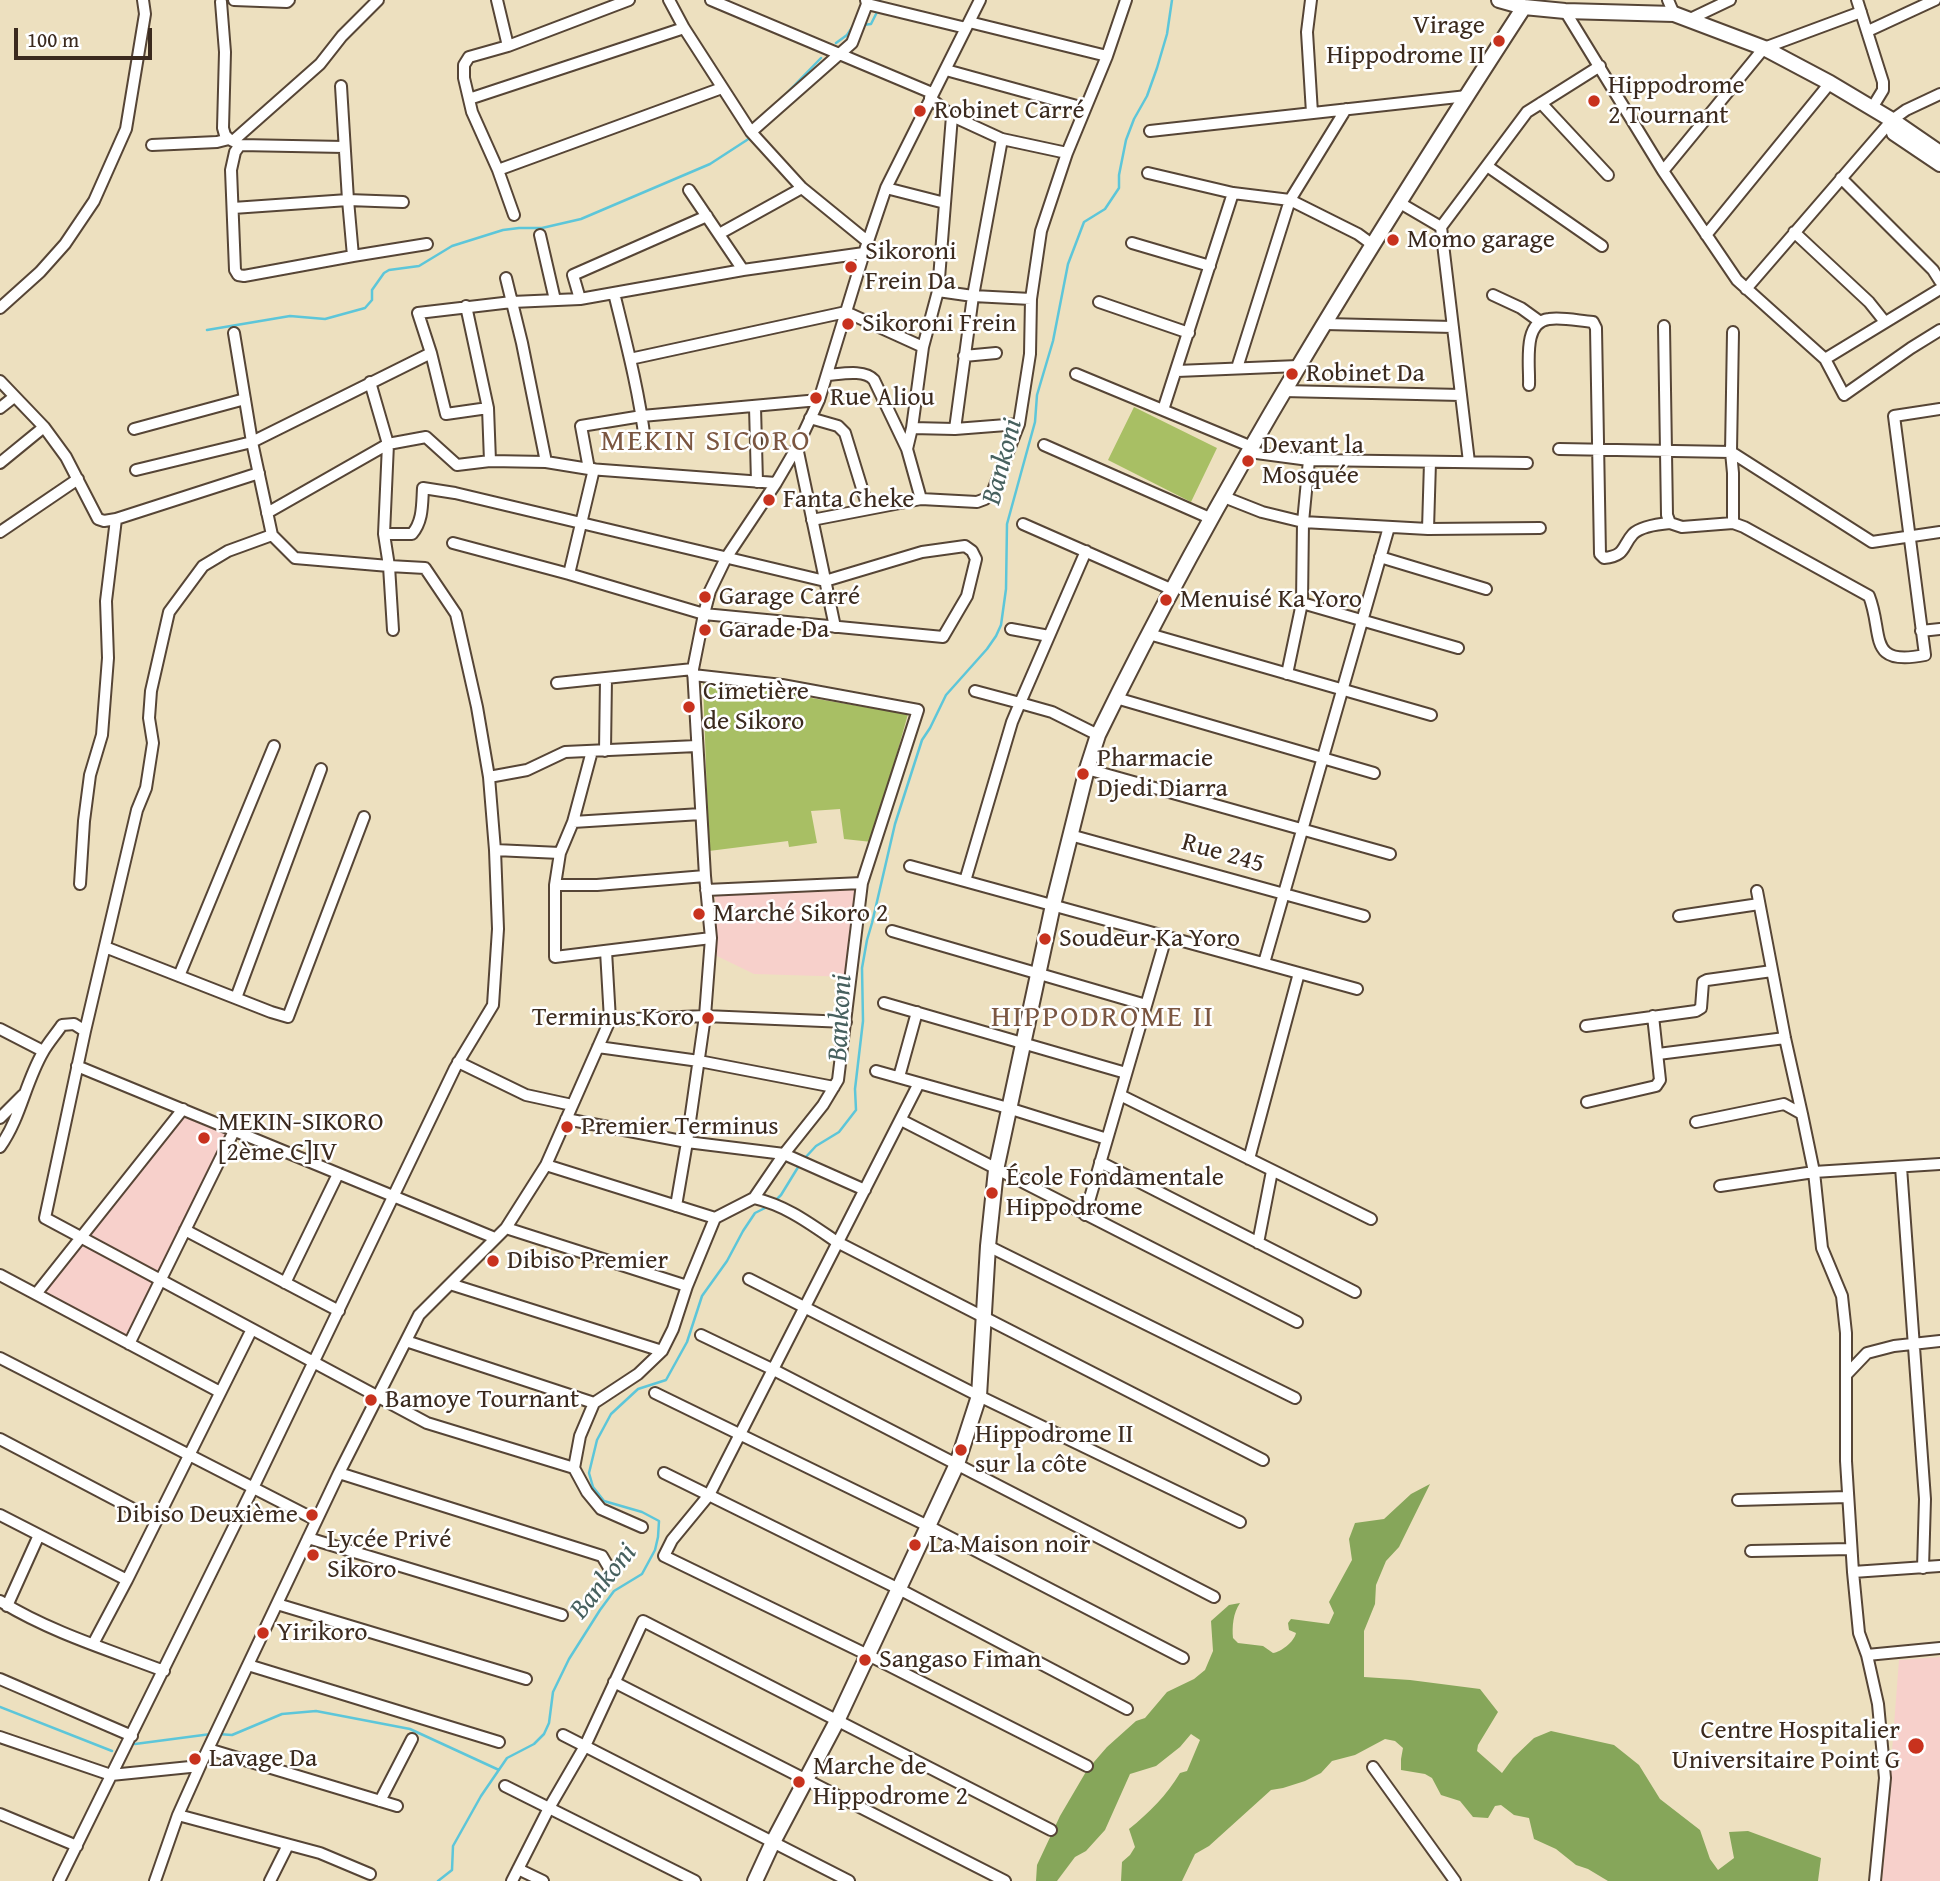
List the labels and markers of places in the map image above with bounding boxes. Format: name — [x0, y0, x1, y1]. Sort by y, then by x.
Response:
place label: Virage Hippodrome II — [1326, 10, 1485, 72]
marker: Virage Hippodrome II — [1491, 33, 1507, 49]
place label: Hippodrome 2 Tournant — [1608, 70, 1745, 132]
marker: Hippodrome 2 Tournant — [1586, 93, 1602, 109]
place label: Robinet Carré — [934, 95, 1085, 127]
marker: Robinet Carré — [912, 103, 928, 119]
place label: Momo garage — [1407, 224, 1555, 256]
marker: Momo garage — [1385, 232, 1401, 248]
place label: Sikoroni Frein Da — [865, 236, 956, 298]
marker: Sikoroni Frein Da — [843, 259, 859, 275]
place label: Sikoroni Frein — [862, 308, 1016, 340]
marker: Sikoroni Frein — [840, 316, 856, 332]
place label: Robinet Da — [1306, 358, 1425, 390]
marker: Robinet Da — [1284, 366, 1300, 382]
place label: Rue Aliou — [830, 382, 935, 414]
marker: Rue Aliou — [808, 390, 824, 406]
place label: Devant la Mosquée — [1262, 430, 1364, 492]
marker: Devant la Mosquée — [1240, 453, 1256, 469]
place label: Fanta Cheke — [783, 484, 915, 516]
marker: Fanta Cheke — [761, 492, 777, 508]
place label: Garage Carré — [719, 581, 860, 613]
place label: Menuisé Ka Yoro — [1180, 584, 1362, 616]
marker: Garage Carré — [697, 589, 713, 605]
marker: Menuisé Ka Yoro — [1158, 592, 1174, 608]
place label: Garade Da — [719, 614, 829, 646]
marker: Garade Da — [697, 622, 713, 638]
place label: Cimetière de Sikoro — [703, 676, 809, 738]
marker: Cimetière de Sikoro — [681, 699, 697, 715]
place label: Pharmacie Djedi Diarra — [1097, 743, 1228, 804]
marker: Pharmacie Djedi Diarra — [1075, 766, 1091, 782]
place label: Marché Sikoro 2 — [713, 898, 888, 930]
marker: Marché Sikoro 2 — [691, 906, 707, 922]
place label: Soudeur Ka Yoro — [1059, 923, 1240, 955]
marker: Soudeur Ka Yoro — [1037, 931, 1053, 947]
place label: Terminus Koro — [532, 1002, 694, 1034]
marker: Terminus Koro — [700, 1010, 716, 1026]
place label: MEKIN-SIKORO [2ème C]IV — [218, 1107, 384, 1168]
place label: Premier Terminus — [581, 1111, 779, 1143]
marker: Premier Terminus — [559, 1119, 575, 1135]
marker: MEKIN-SIKORO [2ème C]IV — [196, 1130, 212, 1146]
place label: École Fondamentale Hippodrome — [1006, 1162, 1224, 1224]
marker: École Fondamentale Hippodrome — [984, 1185, 1000, 1201]
place label: Dibiso Premier — [507, 1245, 668, 1277]
marker: Dibiso Premier — [485, 1253, 501, 1269]
place label: Bamoye Tournant — [385, 1384, 579, 1416]
marker: Bamoye Tournant — [363, 1392, 379, 1408]
place label: Hippodrome II sur la côte — [975, 1419, 1134, 1480]
marker: Hippodrome II sur la côte — [953, 1442, 969, 1458]
place label: Dibiso Deuxième — [117, 1499, 298, 1531]
marker: Dibiso Deuxième — [304, 1507, 320, 1523]
place label: Lycée Privé Sikoro — [327, 1524, 451, 1586]
place label: La Maison noir — [929, 1529, 1090, 1561]
marker: La Maison noir — [907, 1537, 923, 1553]
marker: Lycée Privé Sikoro — [305, 1547, 321, 1563]
place label: Yirikoro — [277, 1617, 367, 1649]
marker: Yirikoro — [255, 1625, 271, 1641]
place label: Sangaso Fiman — [879, 1644, 1041, 1676]
marker: Sangaso Fiman — [857, 1652, 873, 1668]
place label: Centre Hospitalier Universitaire Point G — [1672, 1715, 1900, 1776]
marker: Centre Hospitalier Universitaire Point G — [1906, 1736, 1926, 1756]
place label: Lavage Da — [209, 1743, 317, 1775]
marker: Lavage Da — [187, 1751, 203, 1767]
place label: Marche de Hippodrome 2 — [813, 1751, 968, 1812]
marker: Marche de Hippodrome 2 — [791, 1774, 807, 1790]

